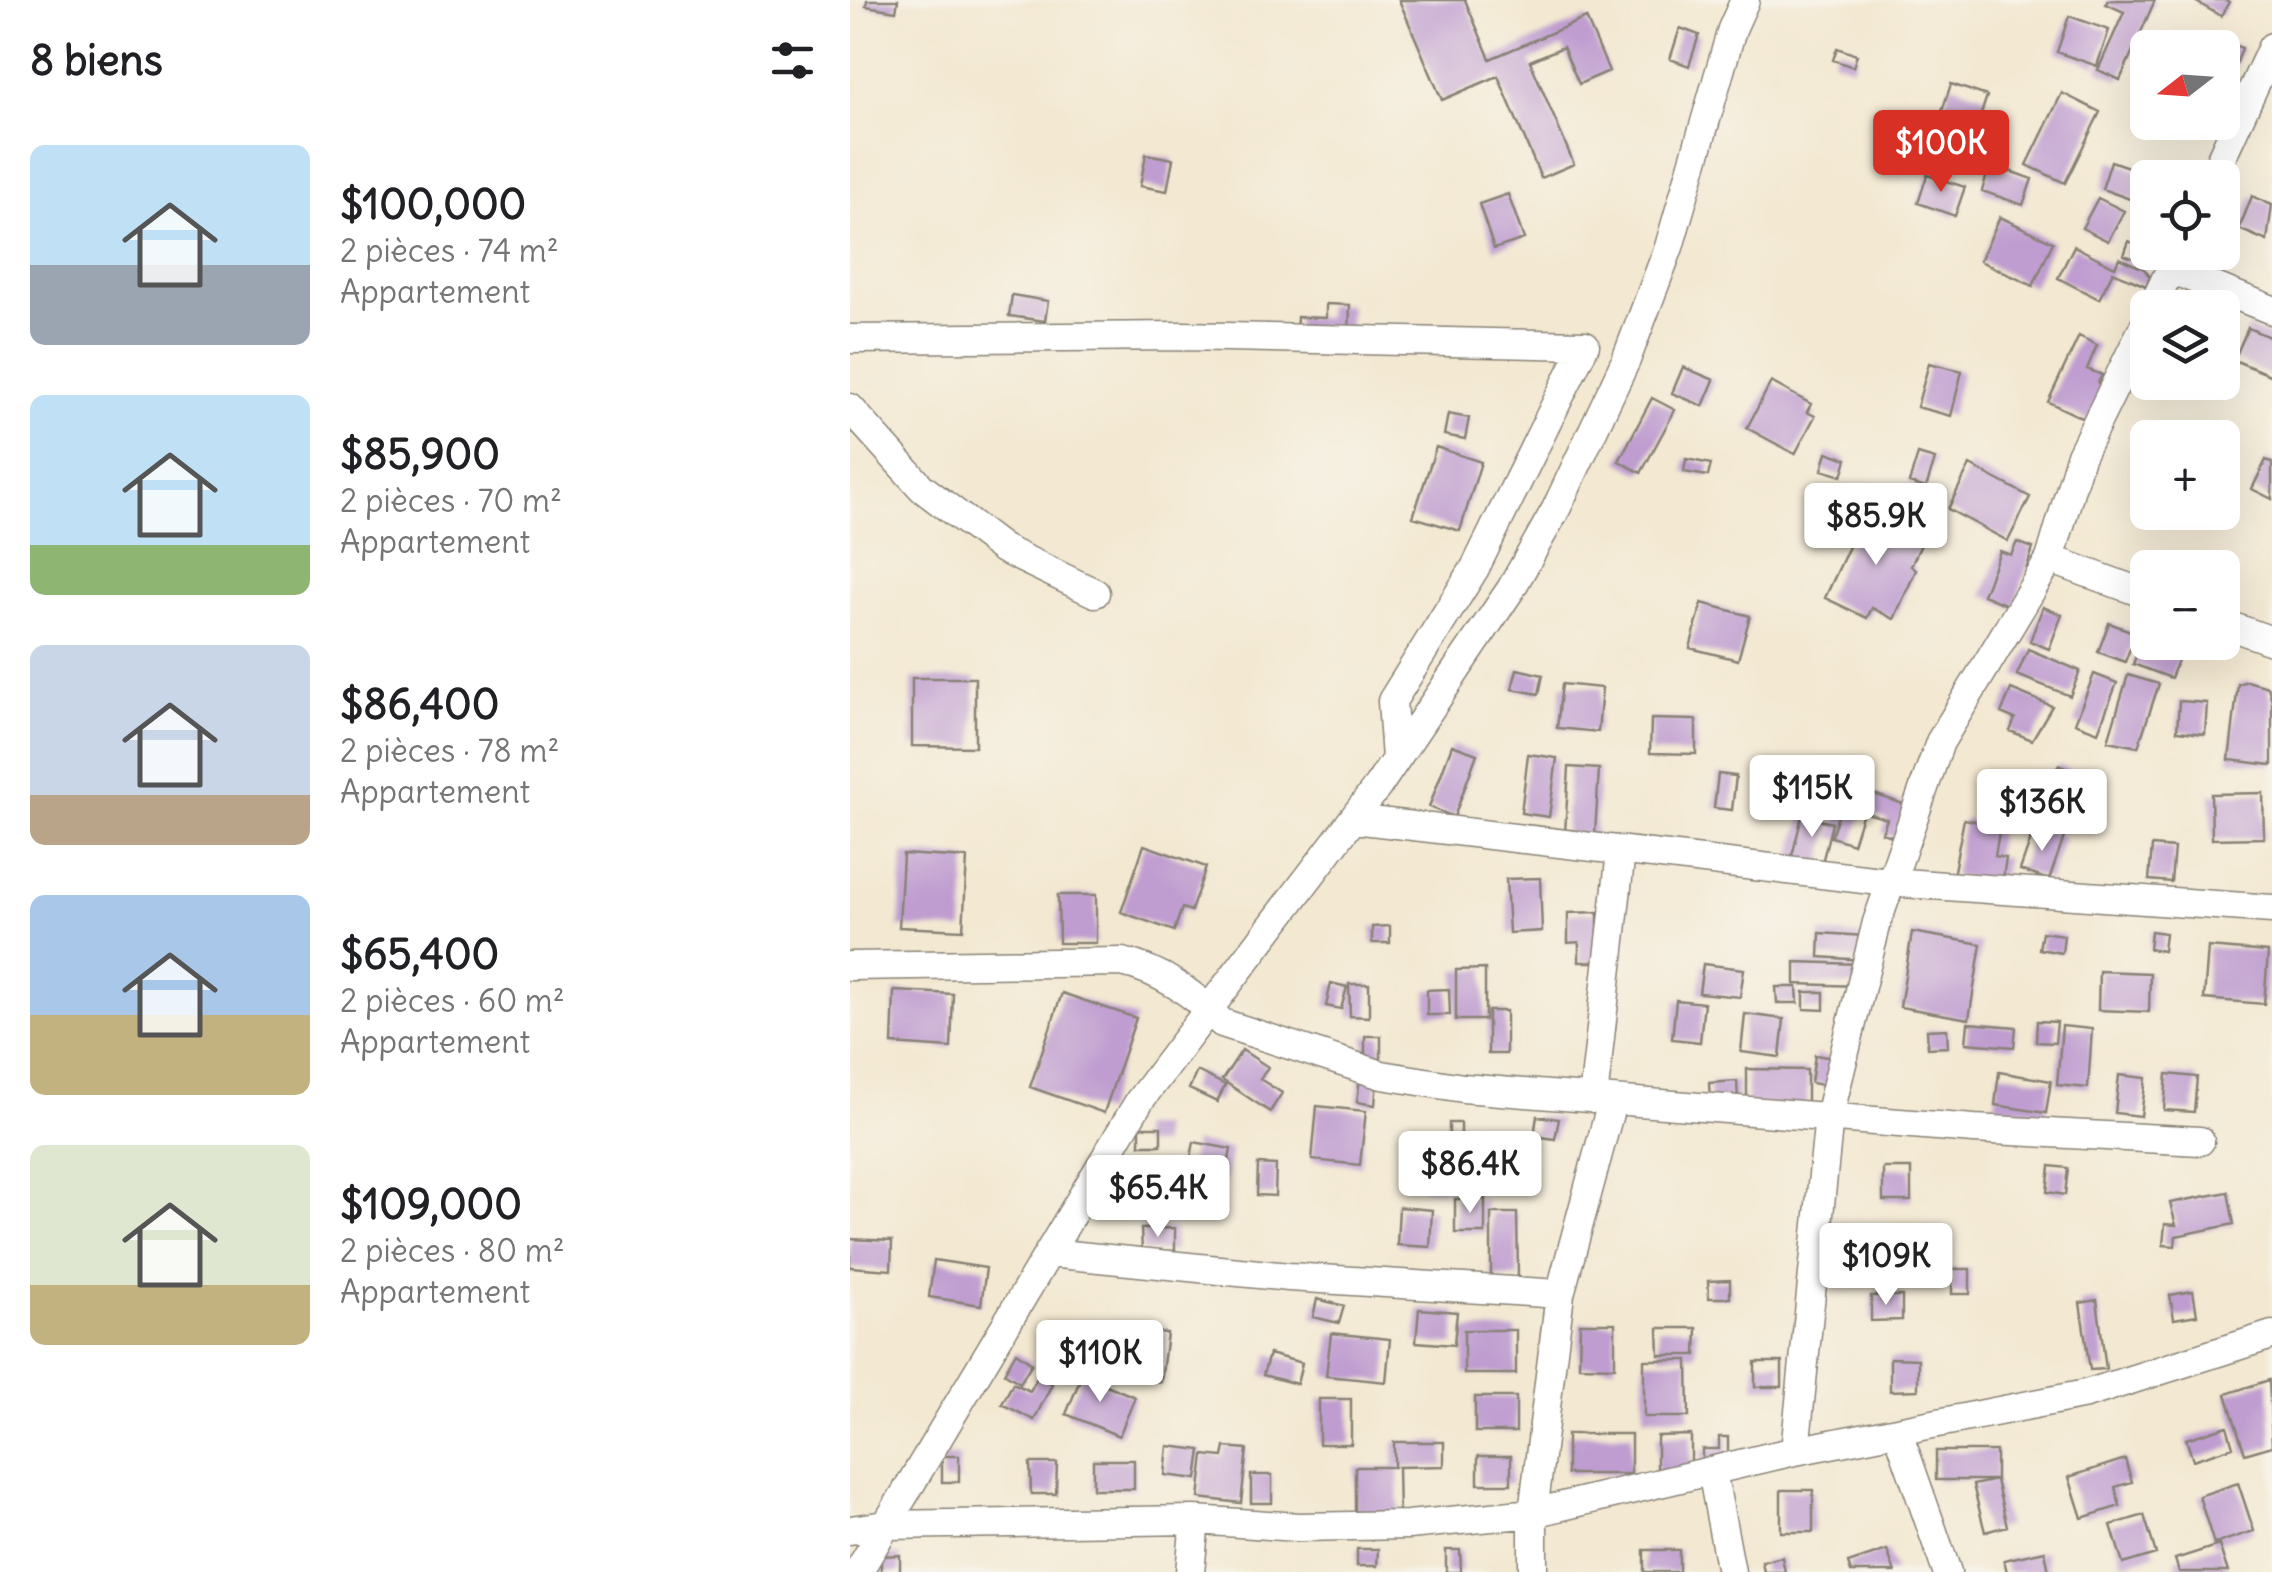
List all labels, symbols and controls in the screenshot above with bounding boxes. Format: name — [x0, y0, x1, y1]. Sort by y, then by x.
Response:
north arrow — [2130, 30, 2240, 140]
map controls — [2130, 30, 2240, 660]
icon: filters — [765, 33, 820, 88]
text: 8 biens — [30, 34, 163, 86]
pin: $100K — [1871, 110, 2011, 195]
text: $100K — [1895, 122, 1987, 163]
button: locate — [2130, 160, 2240, 270]
text: $100,000 — [340, 178, 526, 230]
icon: home — [110, 185, 230, 305]
text: 2 pièces · 74 m² — [340, 230, 559, 271]
text: Appartement — [340, 271, 530, 312]
button: layers — [2130, 290, 2240, 400]
button: + — [2130, 420, 2240, 530]
text: $85,900 — [340, 428, 500, 480]
icon: home — [110, 435, 230, 555]
text: 2 pièces · 70 m² — [340, 480, 562, 521]
pin: $85.9K — [1795, 483, 1957, 568]
text: $85.9K — [1826, 495, 1926, 536]
text: Appartement — [340, 521, 530, 562]
button: − — [2130, 550, 2240, 660]
text: $86,400 — [340, 678, 499, 730]
icon: home — [110, 685, 230, 805]
text: 2 pièces · 78 m² — [340, 730, 559, 771]
pin: $115K — [1742, 755, 1882, 840]
text: $115K — [1772, 767, 1852, 808]
pin: $136K — [1972, 769, 2112, 854]
text: Appartement — [340, 771, 530, 812]
text: $136K — [1999, 781, 2085, 822]
text: $65,400 — [340, 928, 499, 980]
icon: home — [110, 935, 230, 1055]
text: 2 pièces · 60 m² — [340, 980, 565, 1021]
text: Appartement — [340, 1021, 530, 1062]
pin: $86.4K — [1389, 1131, 1551, 1216]
text: $86.4K — [1421, 1143, 1519, 1184]
pin: $65.4K — [1077, 1155, 1239, 1240]
text: $65.4K — [1109, 1167, 1207, 1208]
text: $109,000 — [340, 1178, 522, 1230]
icon: home — [110, 1185, 230, 1305]
pin: $109K — [1816, 1223, 1956, 1308]
text: 2 pièces · 80 m² — [340, 1230, 565, 1271]
text: $109K — [1841, 1235, 1931, 1276]
text: Appartement — [340, 1271, 530, 1312]
pin: $110K — [1030, 1320, 1170, 1405]
text: $110K — [1058, 1332, 1142, 1373]

